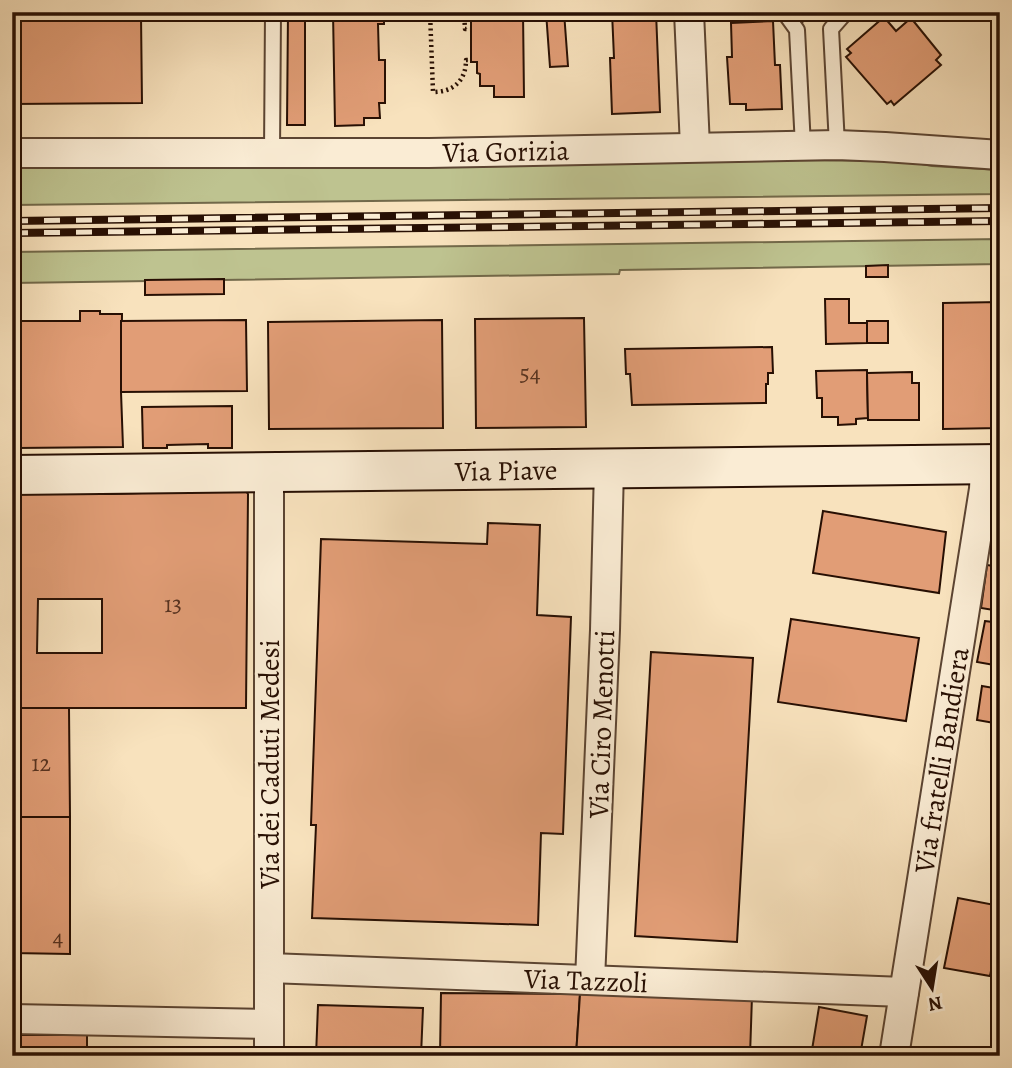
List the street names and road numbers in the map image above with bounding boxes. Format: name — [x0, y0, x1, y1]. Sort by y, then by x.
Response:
street label: Via Gorizia — [441, 132, 570, 172]
street label: Via Piave — [453, 451, 558, 491]
street label: Via Ciro Menotti — [580, 629, 624, 820]
street label: Via dei Caduti Medesi — [251, 639, 289, 890]
street label: Via fratelli Bandiera — [905, 645, 979, 877]
street label: Via Tazzoli — [522, 960, 649, 1002]

